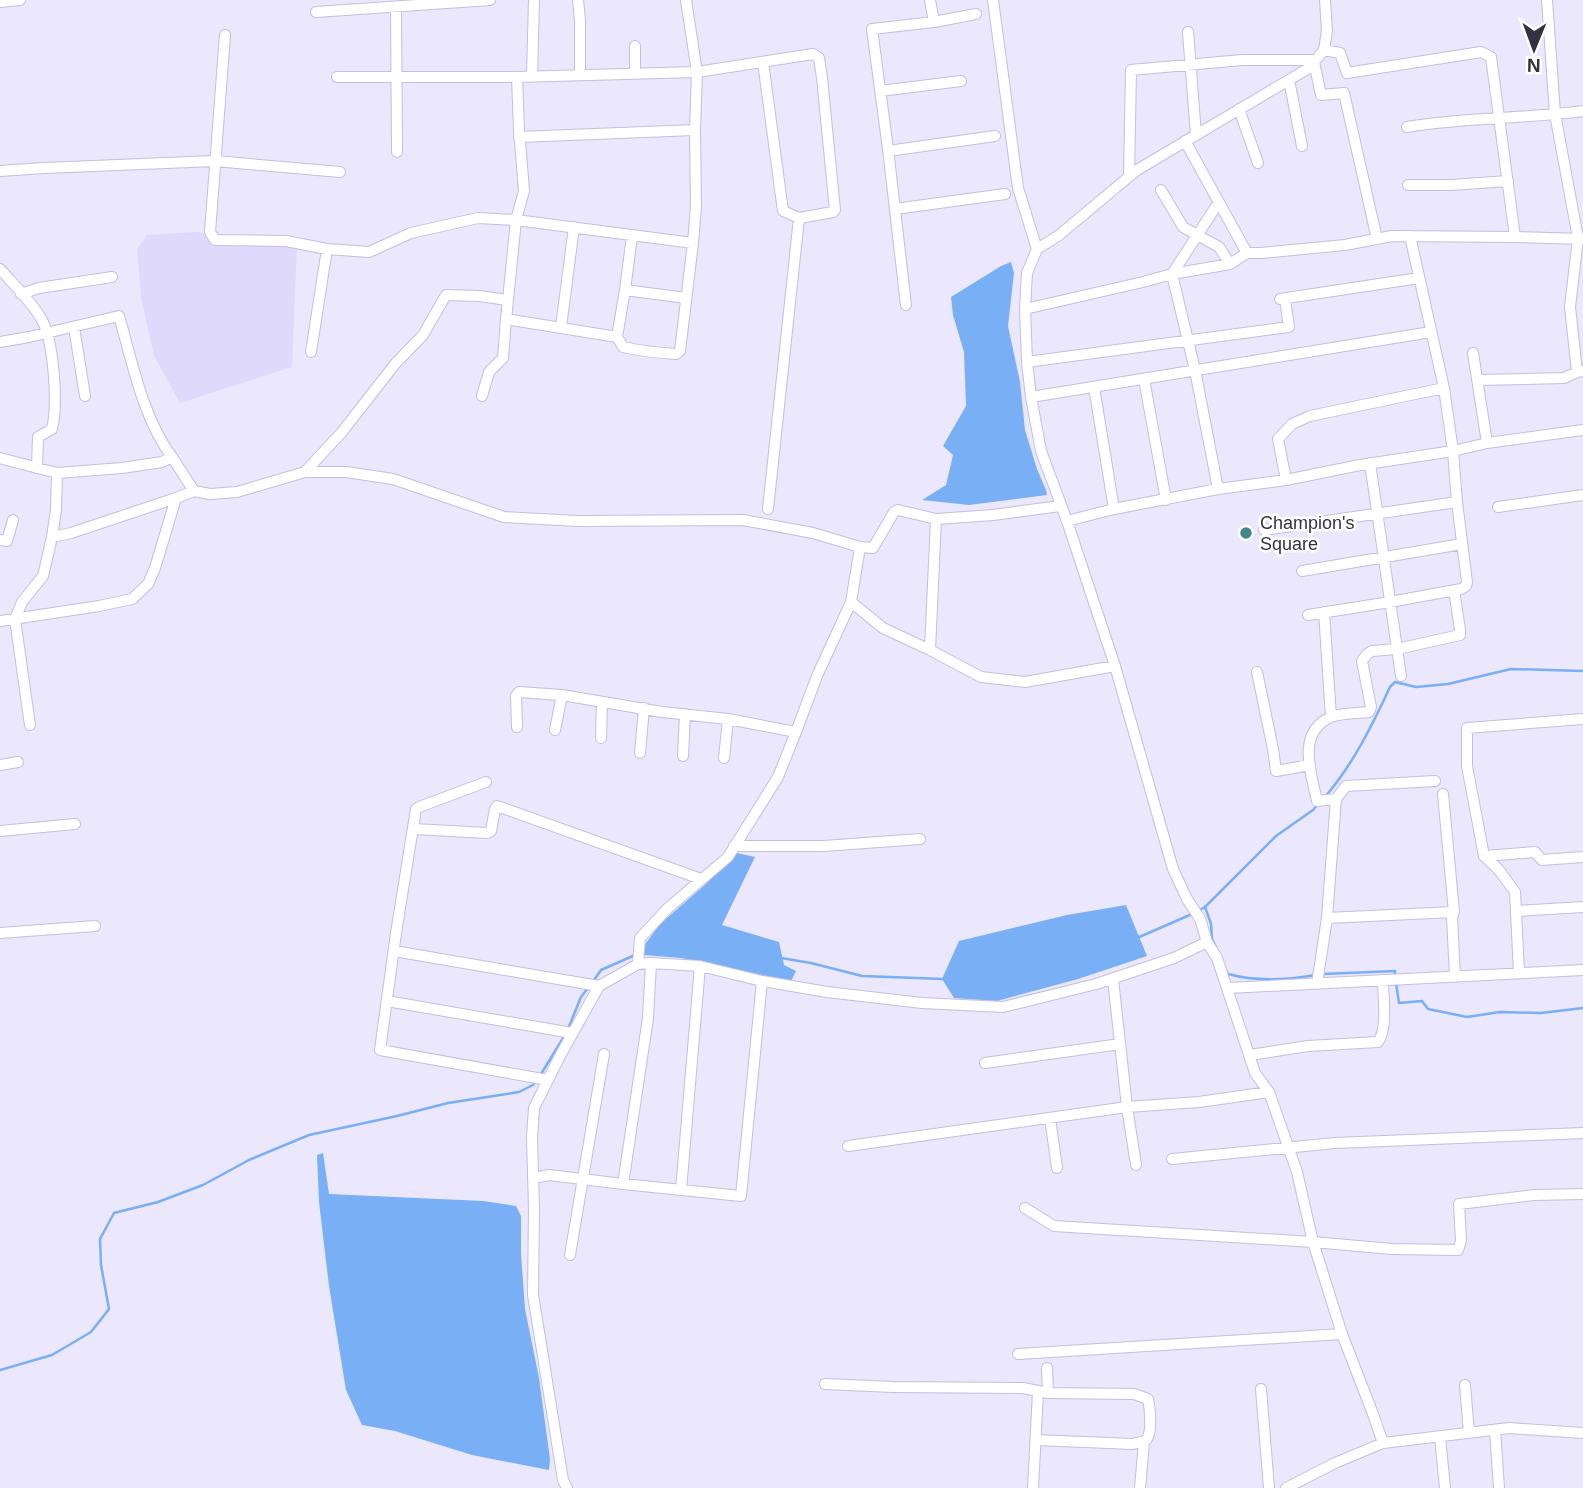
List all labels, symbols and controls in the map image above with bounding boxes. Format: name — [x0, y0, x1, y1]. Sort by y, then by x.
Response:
north arrow — [1499, 14, 1569, 84]
text: N — [1527, 55, 1541, 76]
place label: Champion's Square — [1260, 513, 1354, 554]
marker: Champion's Square — [1238, 525, 1254, 541]

